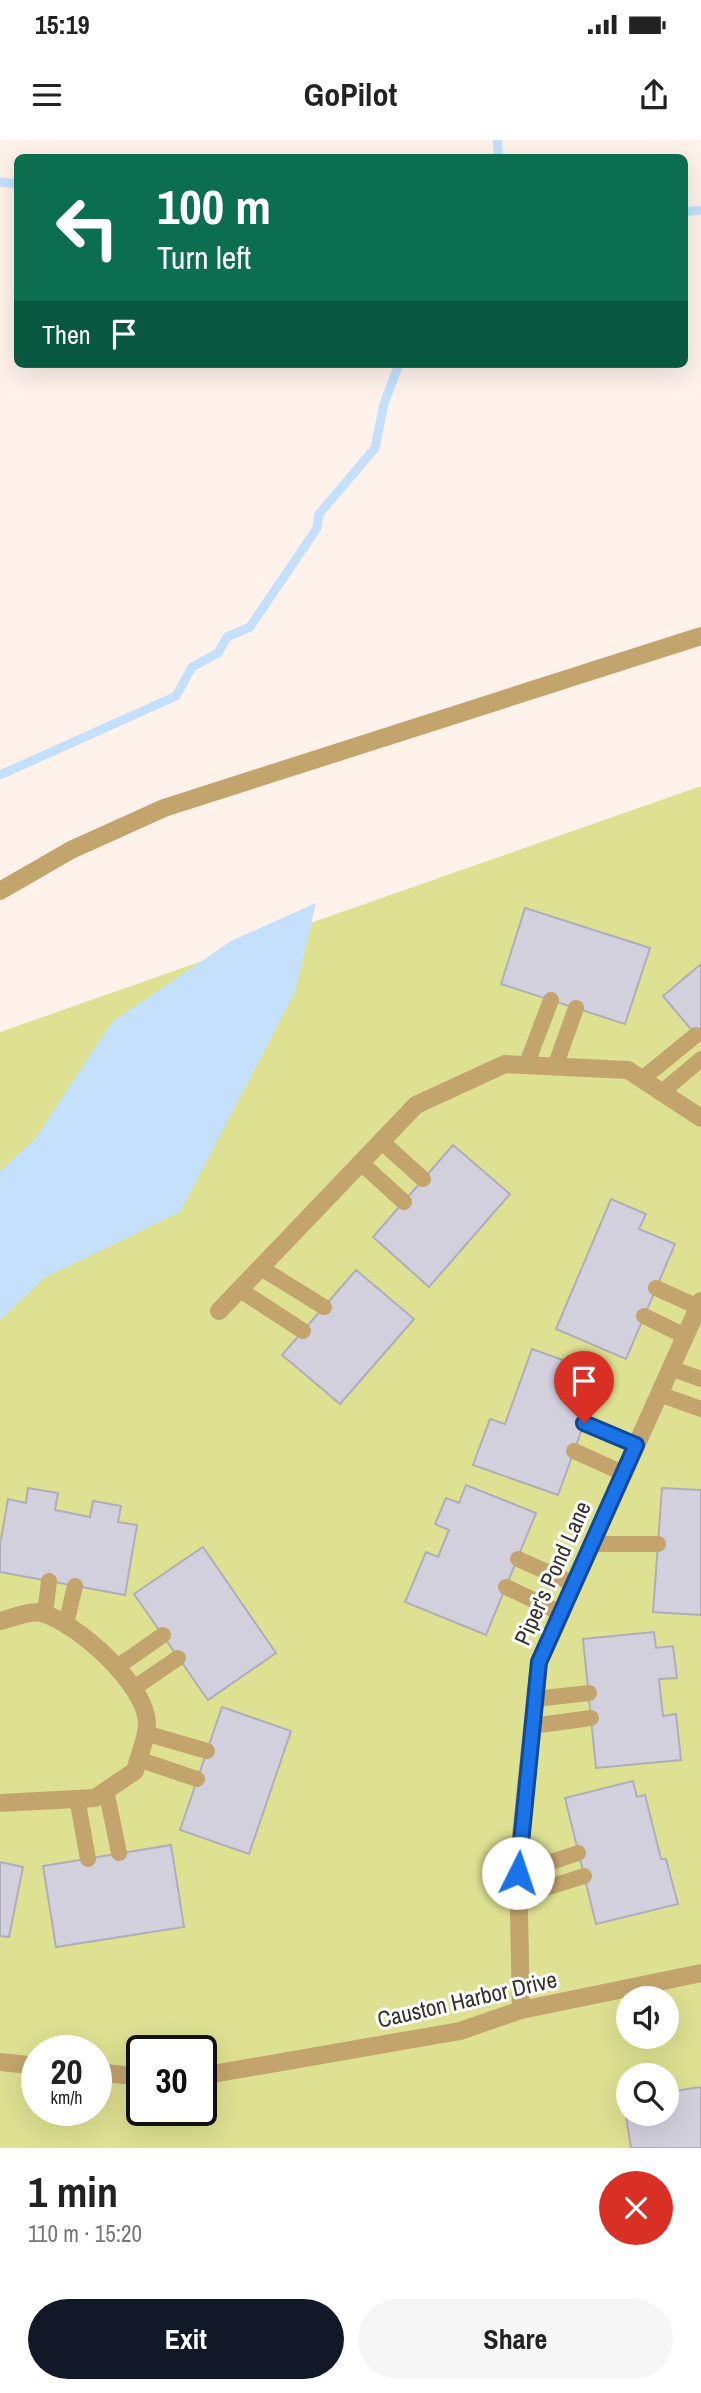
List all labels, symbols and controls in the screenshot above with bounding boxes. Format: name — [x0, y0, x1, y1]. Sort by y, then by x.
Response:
text: 15:19 — [35, 7, 90, 42]
text: GoPilot — [304, 73, 397, 116]
icon: menu — [28, 76, 66, 114]
icon: share — [635, 76, 673, 114]
text: 100 m — [157, 173, 271, 239]
icon: left — [42, 182, 133, 273]
text: Turn left — [157, 236, 251, 279]
icon: arrive — [105, 315, 143, 353]
text: Then — [42, 317, 91, 352]
pin — [554, 1351, 614, 1423]
icon: arrive — [565, 1362, 603, 1400]
street label: Piper's Pond Lane — [506, 1496, 598, 1650]
position arrow — [481, 1836, 555, 1910]
street label: Causton Harbor Drive — [374, 1963, 560, 2035]
map controls — [616, 1986, 679, 2126]
button: sound — [616, 1986, 679, 2049]
speed limit sign: 30 — [126, 2035, 217, 2126]
text: 20 — [51, 2048, 82, 2095]
button: search — [616, 2063, 679, 2126]
text: km/h — [51, 2085, 83, 2110]
text: 1 min — [28, 2164, 118, 2220]
button: close — [599, 2171, 673, 2245]
text: 110 m · 15:20 — [28, 2218, 142, 2249]
button: Exit — [28, 2299, 344, 2379]
button: Share — [358, 2299, 673, 2379]

